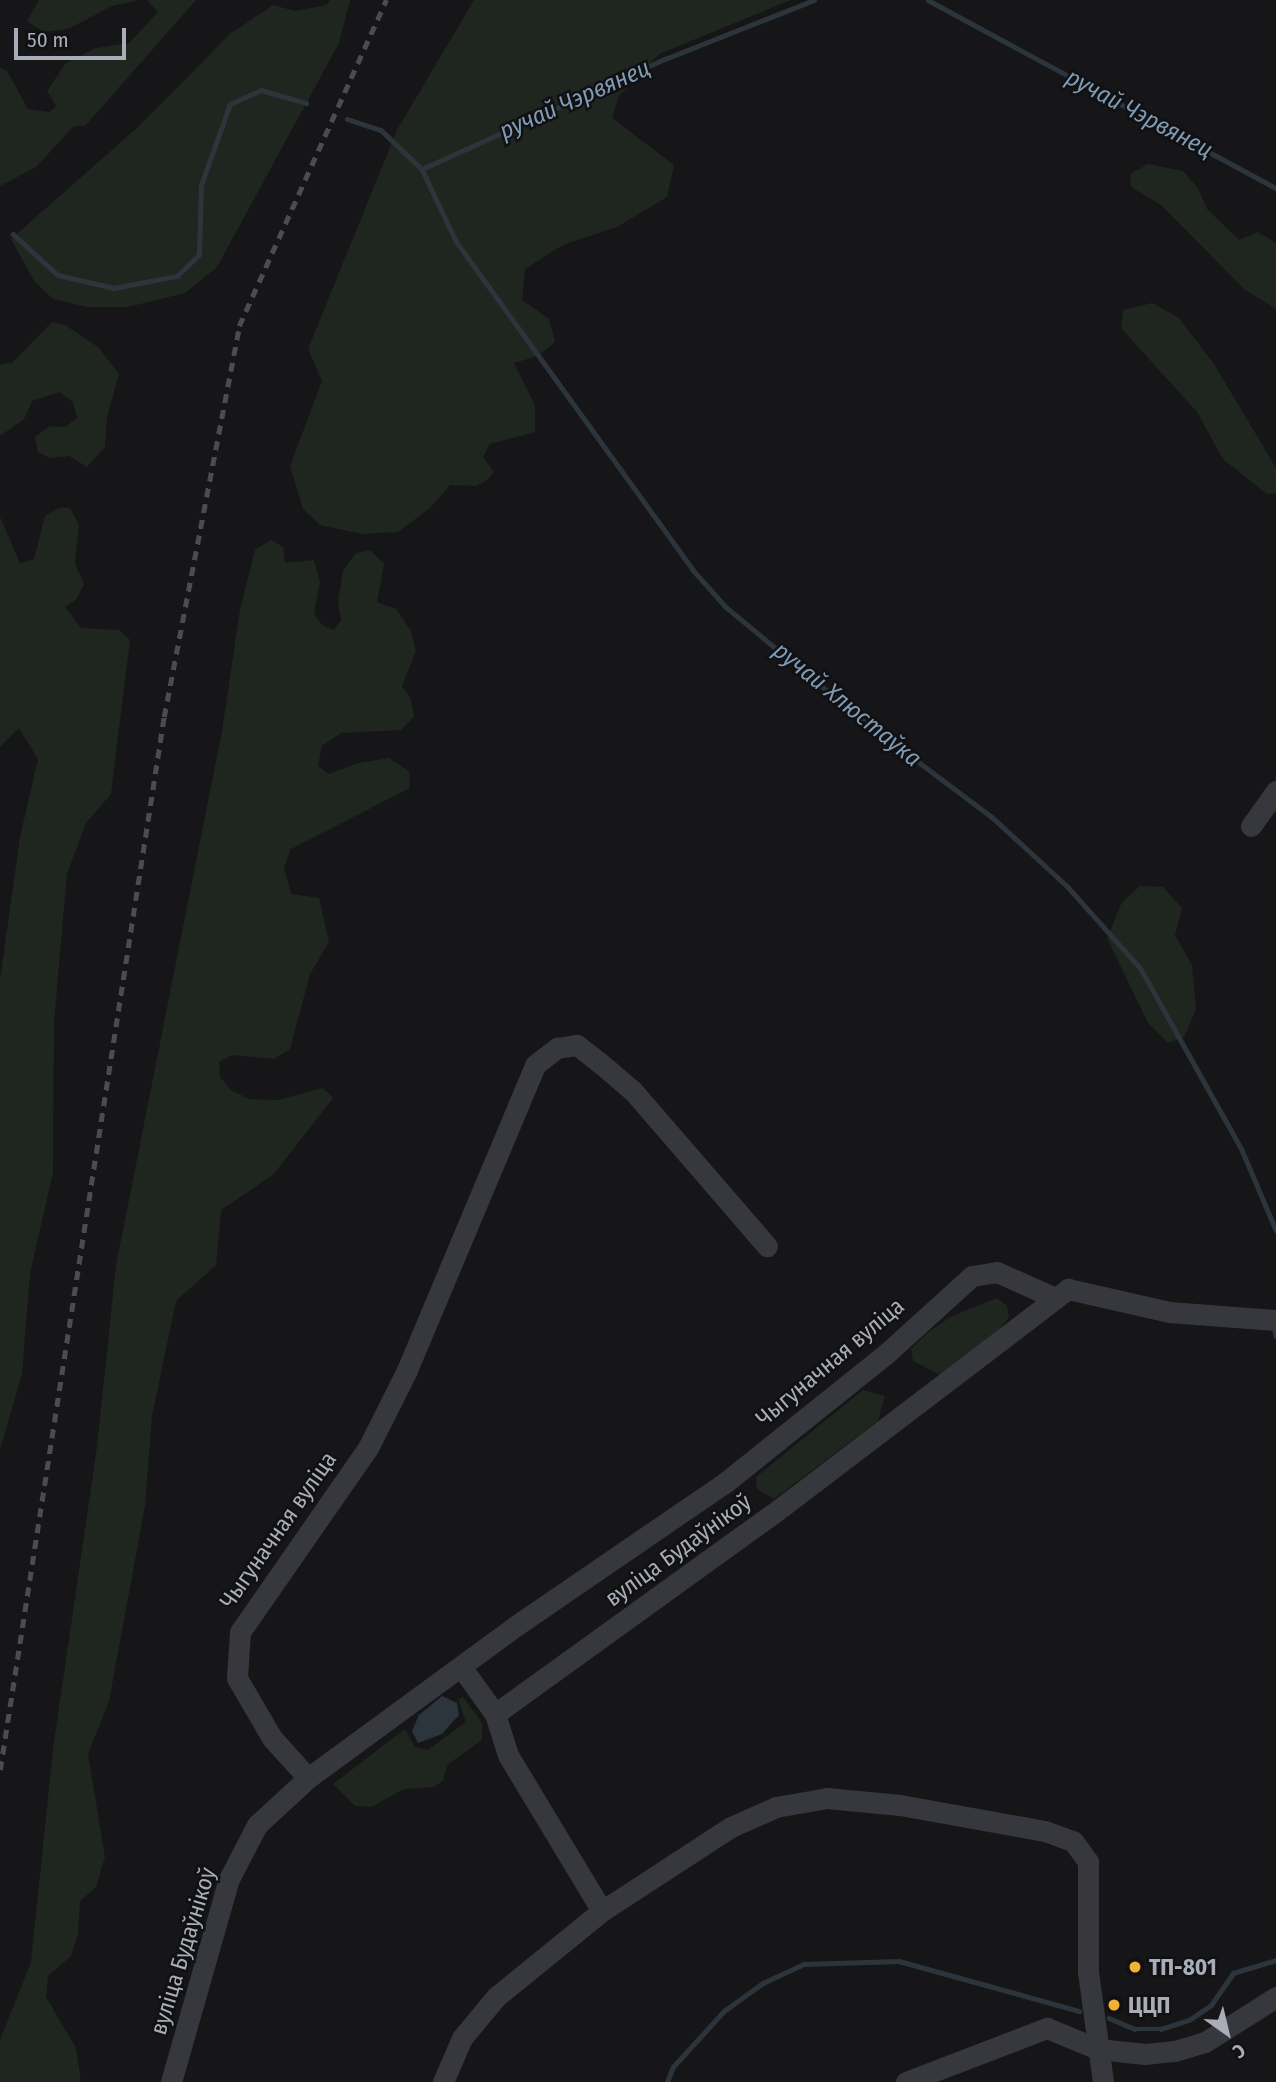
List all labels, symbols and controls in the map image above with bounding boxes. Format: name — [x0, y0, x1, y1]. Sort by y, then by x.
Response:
scale bar — [18, 14, 130, 58]
text: 50 m — [27, 27, 69, 53]
water label: ручай Чэрвянец — [495, 54, 655, 146]
water label: ручай Чэрвянец — [1061, 63, 1217, 165]
water label: ручай Хлюстаўка — [767, 637, 927, 773]
street label: Чыгуначная вуліца — [750, 1292, 910, 1432]
street label: Чыгуначная вуліца — [214, 1446, 342, 1614]
street label: вуліца Будаўнікоў — [600, 1488, 756, 1612]
street label: вуліца Будаўнікоў — [144, 1864, 222, 2038]
place label: ТП-801 — [1149, 1953, 1217, 1981]
marker: ТП-801 — [1127, 1959, 1143, 1975]
place label: ЦЦП — [1128, 1991, 1170, 2019]
marker: ЦЦП — [1106, 1997, 1122, 2013]
north arrow — [1192, 1998, 1262, 2068]
text: С — [1228, 2039, 1250, 2063]

